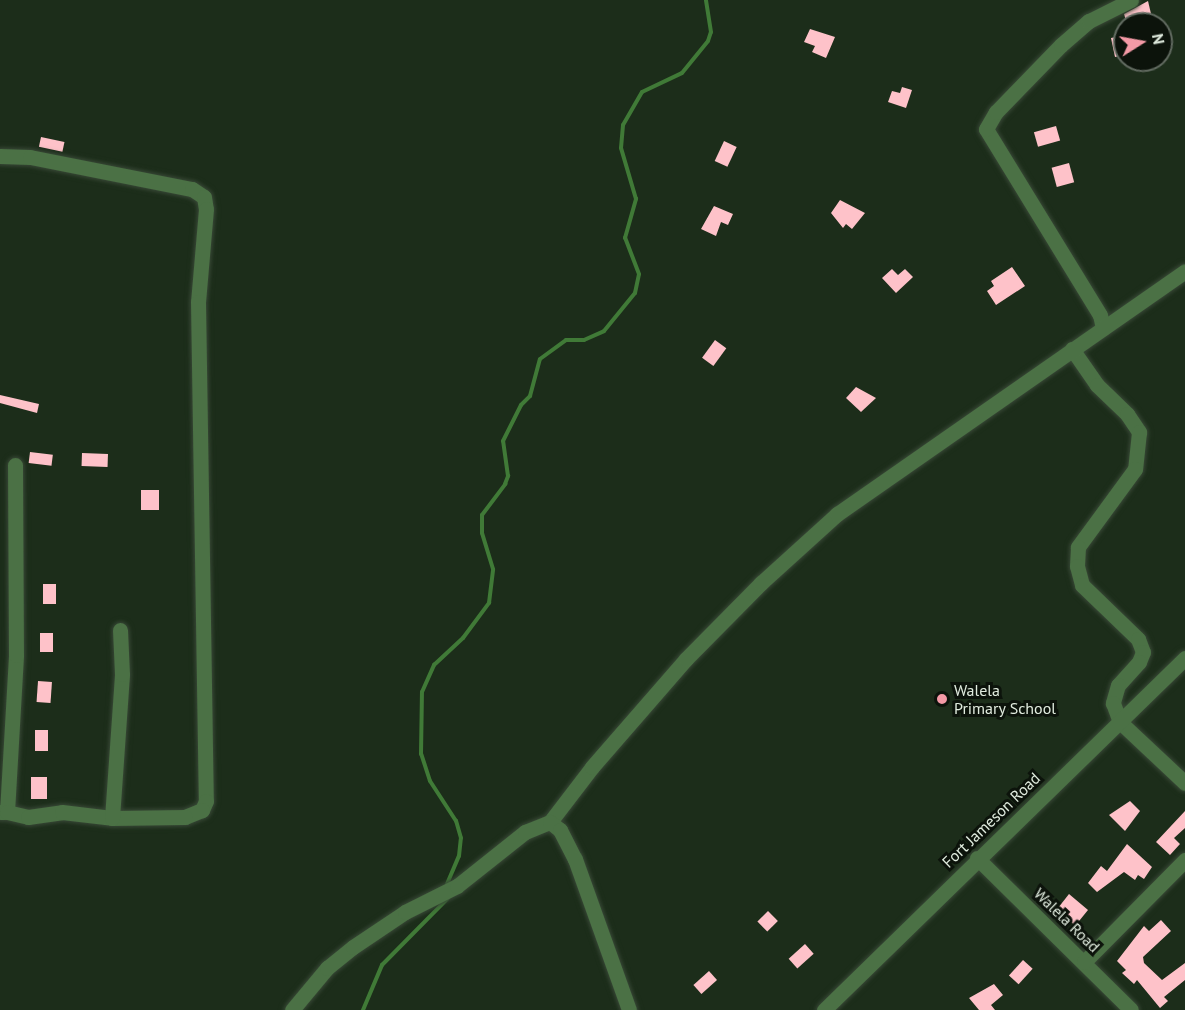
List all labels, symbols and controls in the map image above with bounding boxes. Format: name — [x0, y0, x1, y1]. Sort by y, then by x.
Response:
north arrow — [1113, 12, 1173, 72]
text: N — [1148, 32, 1170, 46]
place label: Walela Primary School — [954, 680, 1056, 718]
marker: Walela Primary School — [935, 692, 949, 706]
street label: Fort Jameson Road — [938, 769, 1044, 871]
street label: Walela Road — [1030, 884, 1104, 956]

